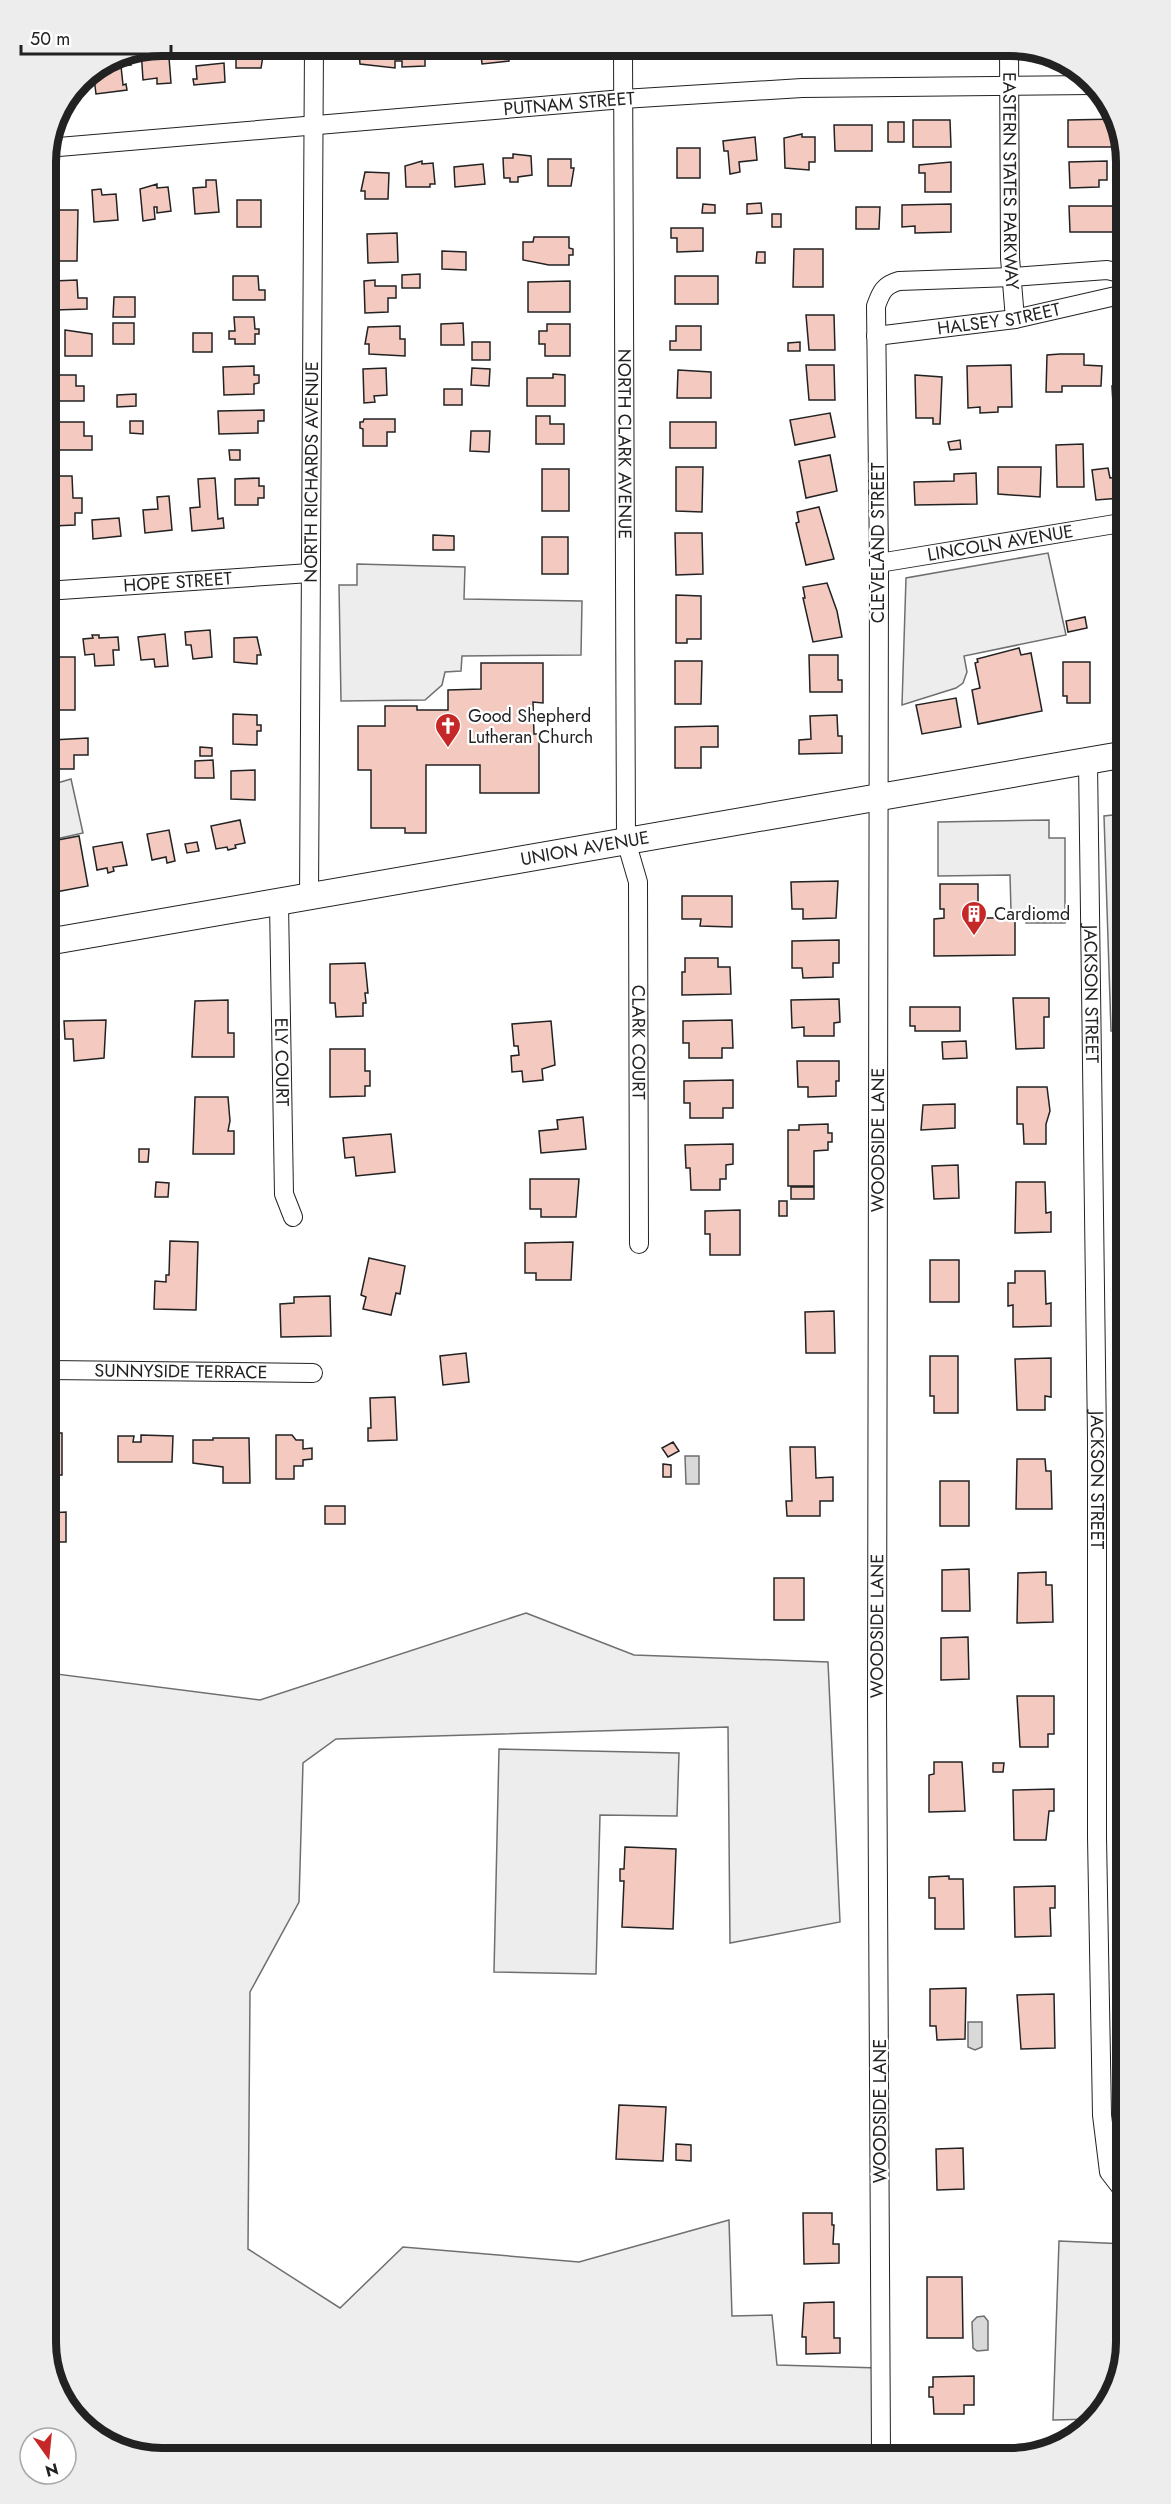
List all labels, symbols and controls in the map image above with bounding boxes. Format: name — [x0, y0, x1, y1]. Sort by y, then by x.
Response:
scale bar — [21, 18, 171, 56]
text: 50 m — [30, 26, 70, 52]
street label: EASTERN STATES PARKWAY — [996, 72, 1026, 292]
street label: PUTNAM STREET — [502, 85, 636, 122]
street label: HALSEY STREET — [936, 296, 1064, 341]
street label: NORTH CLARK AVENUE — [611, 349, 638, 539]
street label: NORTH RICHARDS AVENUE — [298, 361, 325, 583]
street label: CLEVELAND STREET — [865, 462, 891, 623]
street label: LINCOLN AVENUE — [925, 518, 1075, 568]
street label: HOPE STREET — [123, 565, 233, 599]
place label: Good Shepherd Lutheran Church — [468, 703, 593, 750]
church icon: Good Shepherd Lutheran Church — [433, 711, 463, 749]
street label: UNION AVENUE — [519, 824, 651, 872]
building icon: Cardiomd — [959, 899, 989, 937]
place label: Cardiomd — [994, 901, 1070, 927]
street label: JACKSON STREET — [1077, 923, 1105, 1064]
street label: CLARK COURT — [625, 985, 652, 1100]
street label: ELY COURT — [268, 1017, 295, 1107]
street label: WOODSIDE LANE — [865, 1068, 891, 1212]
street label: SUNNYSIDE TERRACE — [94, 1358, 268, 1385]
street label: JACKSON STREET — [1084, 1409, 1110, 1550]
street label: WOODSIDE LANE — [864, 1554, 890, 1698]
street label: WOODSIDE LANE — [867, 2039, 893, 2183]
north arrow — [18, 2426, 78, 2486]
text: N — [43, 2457, 61, 2483]

